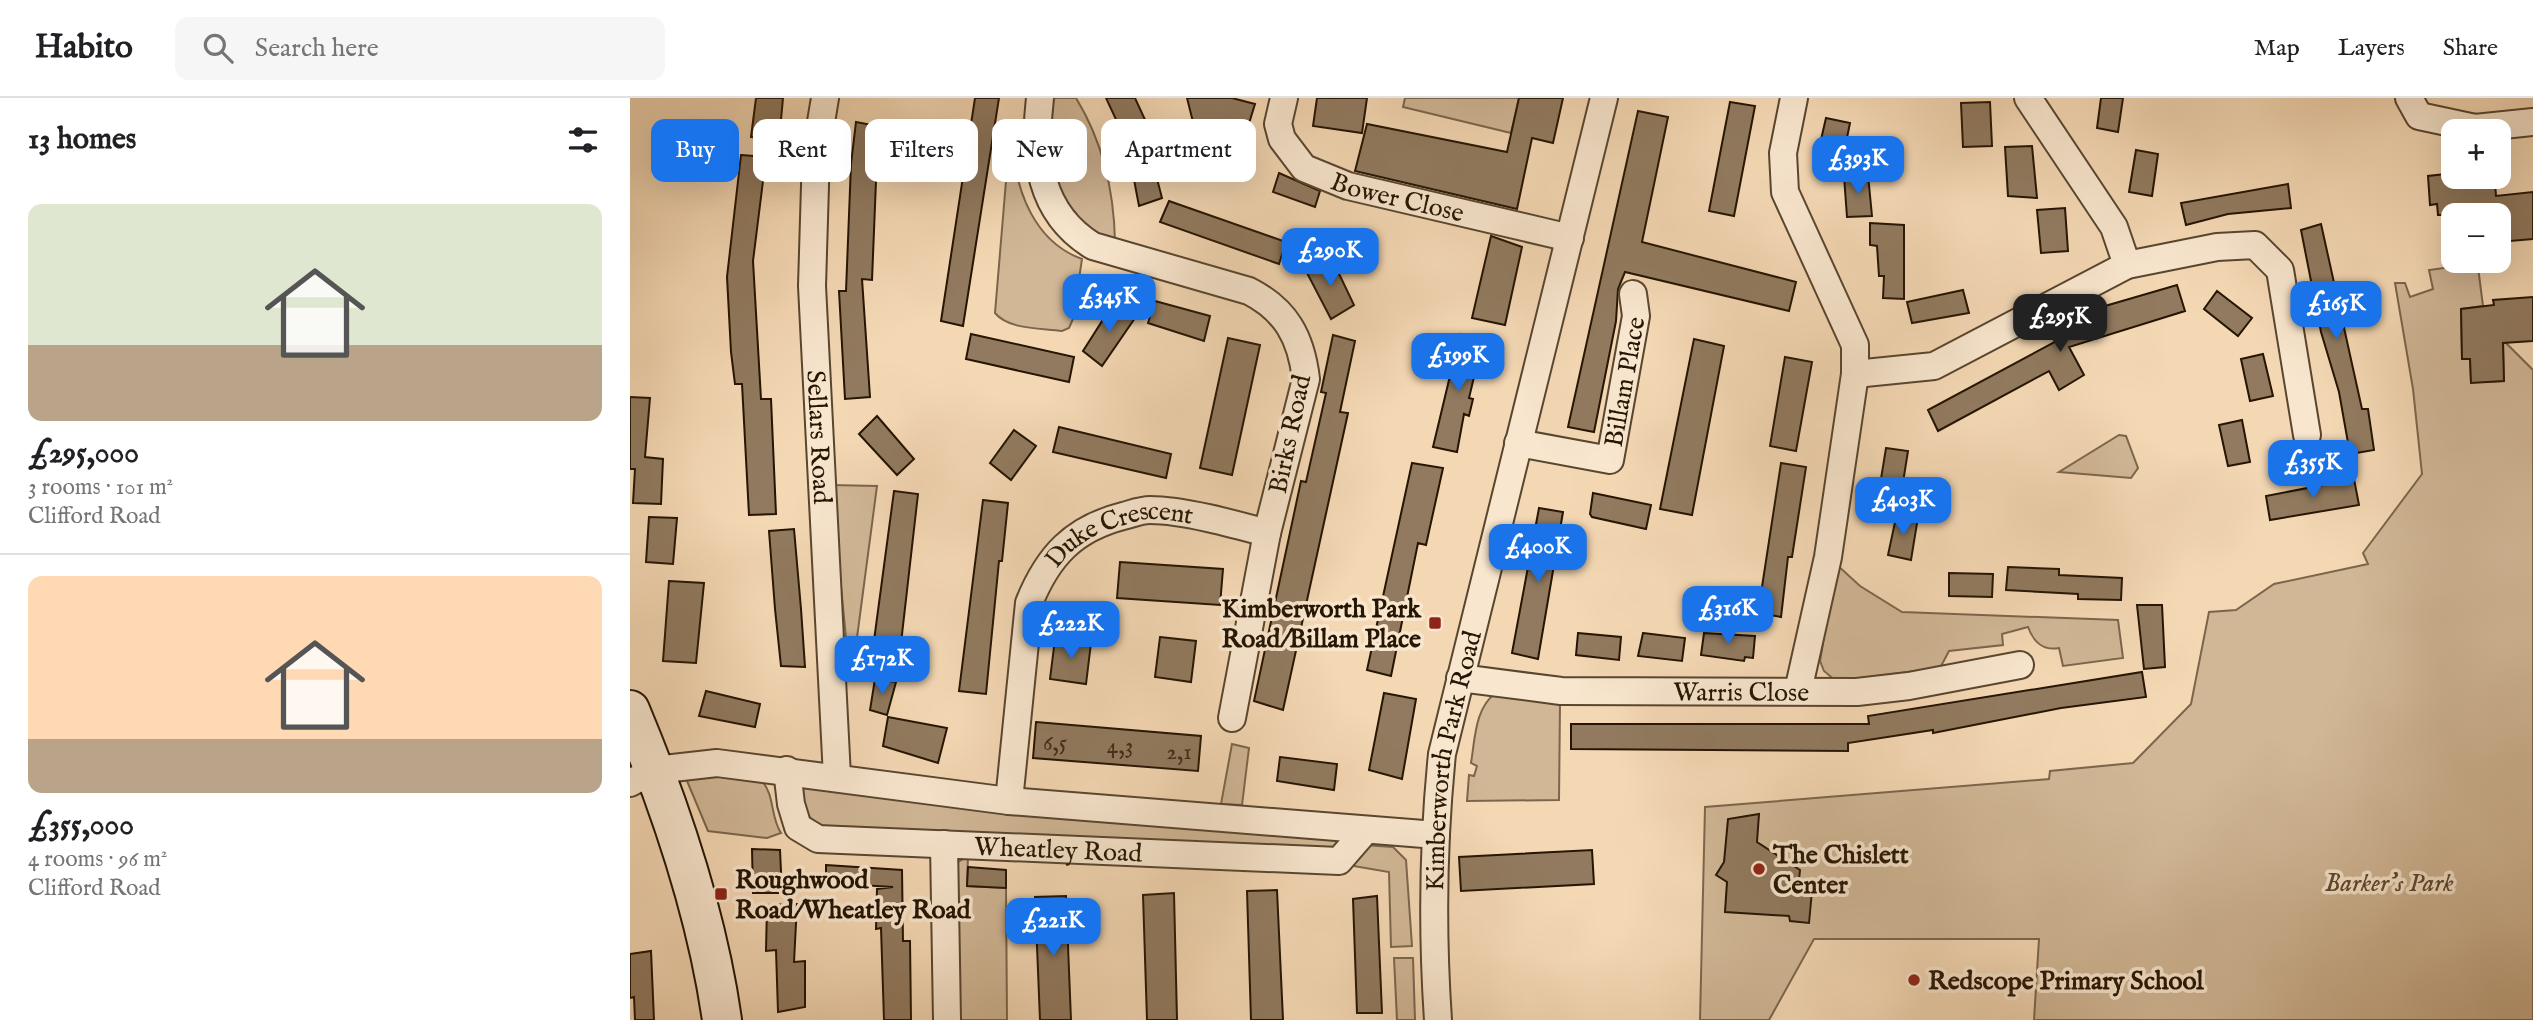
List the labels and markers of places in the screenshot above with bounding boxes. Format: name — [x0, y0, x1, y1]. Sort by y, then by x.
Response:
pin: £393K — [1809, 136, 1907, 196]
pin: £290K — [1281, 228, 1379, 288]
pin: £345K — [1060, 274, 1158, 334]
pin: £165K — [2287, 282, 2385, 341]
pin: £295K — [2011, 294, 2109, 354]
pin: £199K — [1409, 334, 1507, 393]
pin: £355K — [2264, 440, 2362, 500]
pin: £403K — [1854, 478, 1952, 537]
pin: £400K — [1489, 524, 1587, 584]
pin: £316K — [1679, 587, 1777, 646]
place label: Kimberworth Park Road/Billam Place — [1221, 593, 1422, 656]
pin: £222K — [1022, 602, 1120, 661]
marker: Kimberworth Park Road/Billam Place — [1427, 615, 1443, 631]
pin: £172K — [833, 636, 931, 696]
place label: The Chislett Center — [1772, 839, 1909, 902]
marker: The Chislett Center — [1751, 861, 1767, 877]
place label: Roughwood Road/Wheatley Road — [735, 864, 972, 927]
marker: Roughwood Road/Wheatley Road — [713, 886, 729, 902]
pin: £221K — [1004, 898, 1102, 958]
place label: Redscope Primary School — [1928, 965, 2204, 998]
marker: Redscope Primary School — [1906, 972, 1922, 988]

